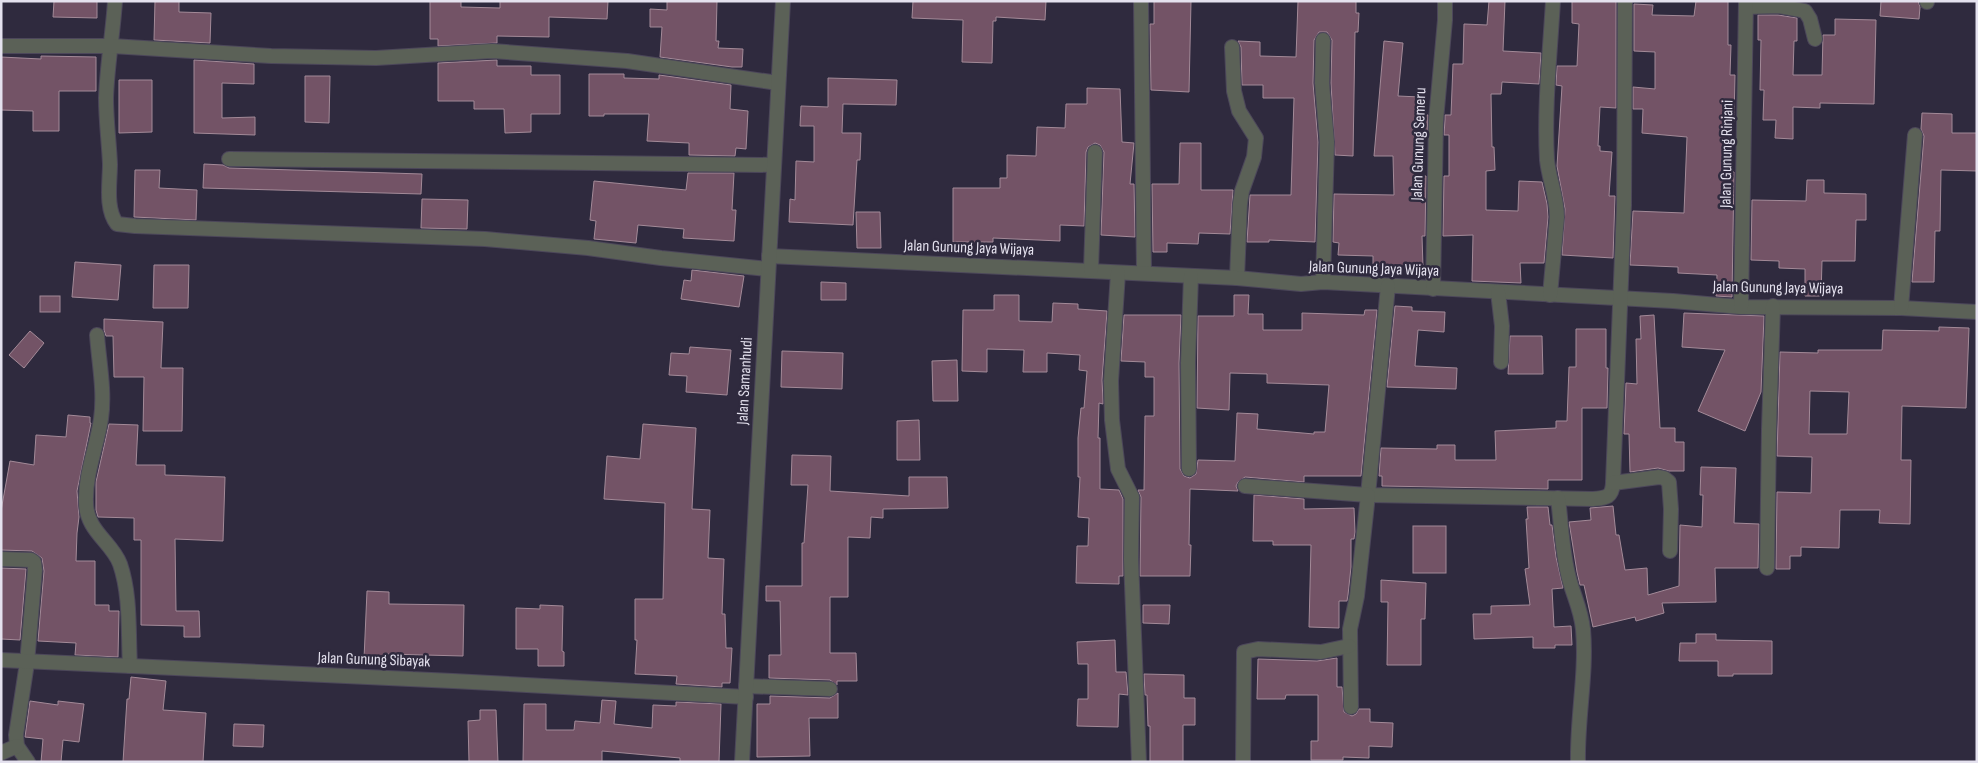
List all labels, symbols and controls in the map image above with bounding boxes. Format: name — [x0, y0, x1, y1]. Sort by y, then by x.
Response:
street label: Jalan Gunung Semeru — [1407, 87, 1430, 202]
street label: Jalan Gunung Rinjani — [1717, 100, 1737, 209]
street label: Jalan Gunung Jaya Wijaya — [903, 236, 1034, 260]
street label: Jalan Gunung Jaya Wijaya — [1308, 257, 1439, 281]
street label: Jalan Gunung Jaya Wijaya — [1712, 277, 1843, 299]
street label: Jalan Samanhudi — [733, 337, 757, 426]
street label: Jalan Gunung Sibayak — [316, 649, 431, 671]

